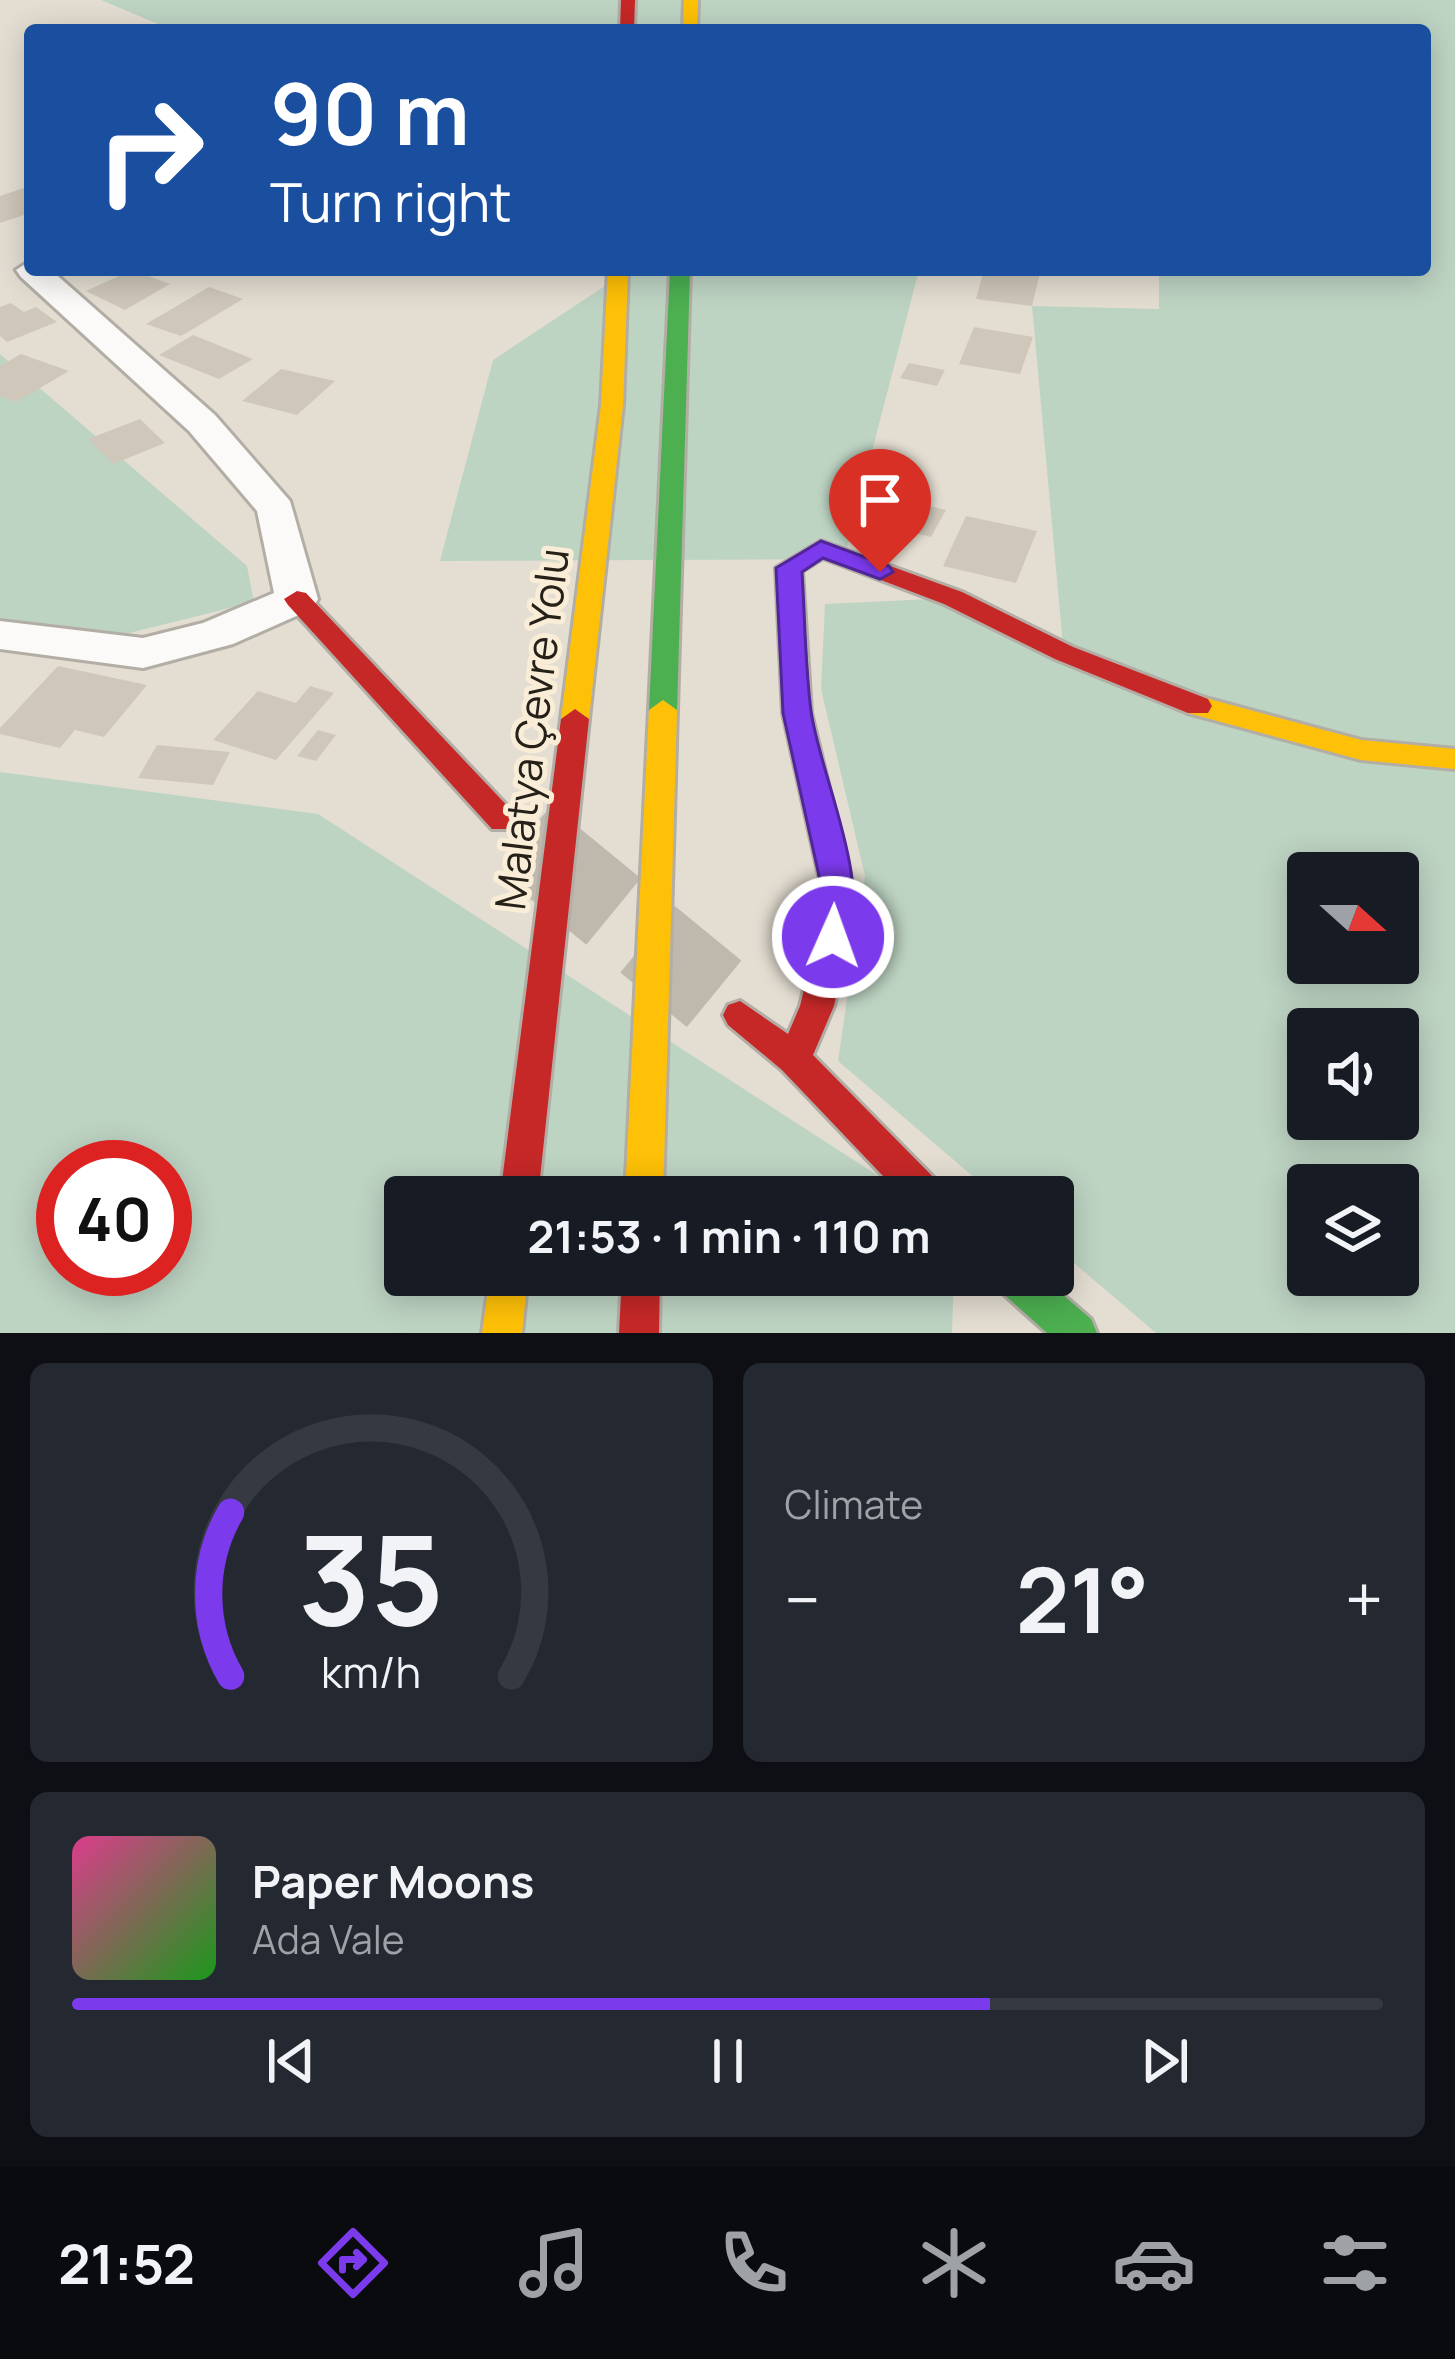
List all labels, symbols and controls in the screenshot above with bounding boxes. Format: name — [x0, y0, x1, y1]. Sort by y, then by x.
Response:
text: 90 m — [270, 55, 470, 170]
icon: right — [72, 72, 228, 228]
text: Turn right — [270, 164, 512, 238]
pin — [829, 449, 931, 572]
icon: arrive — [847, 467, 913, 533]
street label: Malatya Çevre Yolu — [480, 545, 582, 913]
north arrow — [1287, 852, 1419, 984]
map controls — [1287, 852, 1419, 1296]
position arrow — [770, 874, 896, 1000]
button: sound — [1287, 1008, 1419, 1140]
speed limit sign: 40 — [36, 1140, 192, 1296]
button: layers — [1287, 1164, 1419, 1296]
text: 21:53 · 1 min · 110 m — [528, 1205, 930, 1267]
text: Climate — [785, 1477, 923, 1531]
text: 35 — [298, 1492, 444, 1662]
text: 21° — [1016, 1537, 1149, 1660]
text: − — [785, 1554, 820, 1644]
text: + — [1345, 1554, 1383, 1644]
text: km/h — [321, 1641, 421, 1700]
text: Paper Moons — [252, 1850, 534, 1912]
text: Ada Vale — [252, 1912, 405, 1966]
icon: previous — [258, 2028, 324, 2094]
icon: pause — [695, 2028, 761, 2094]
icon: next — [1132, 2028, 1198, 2094]
icon: directions — [311, 2221, 395, 2305]
icon: music — [512, 2221, 596, 2305]
icon: phone — [712, 2221, 796, 2305]
icon: climate — [912, 2221, 996, 2305]
icon: car — [1112, 2221, 1196, 2305]
icon: filters — [1313, 2221, 1397, 2305]
text: 21:52 — [58, 2226, 195, 2300]

